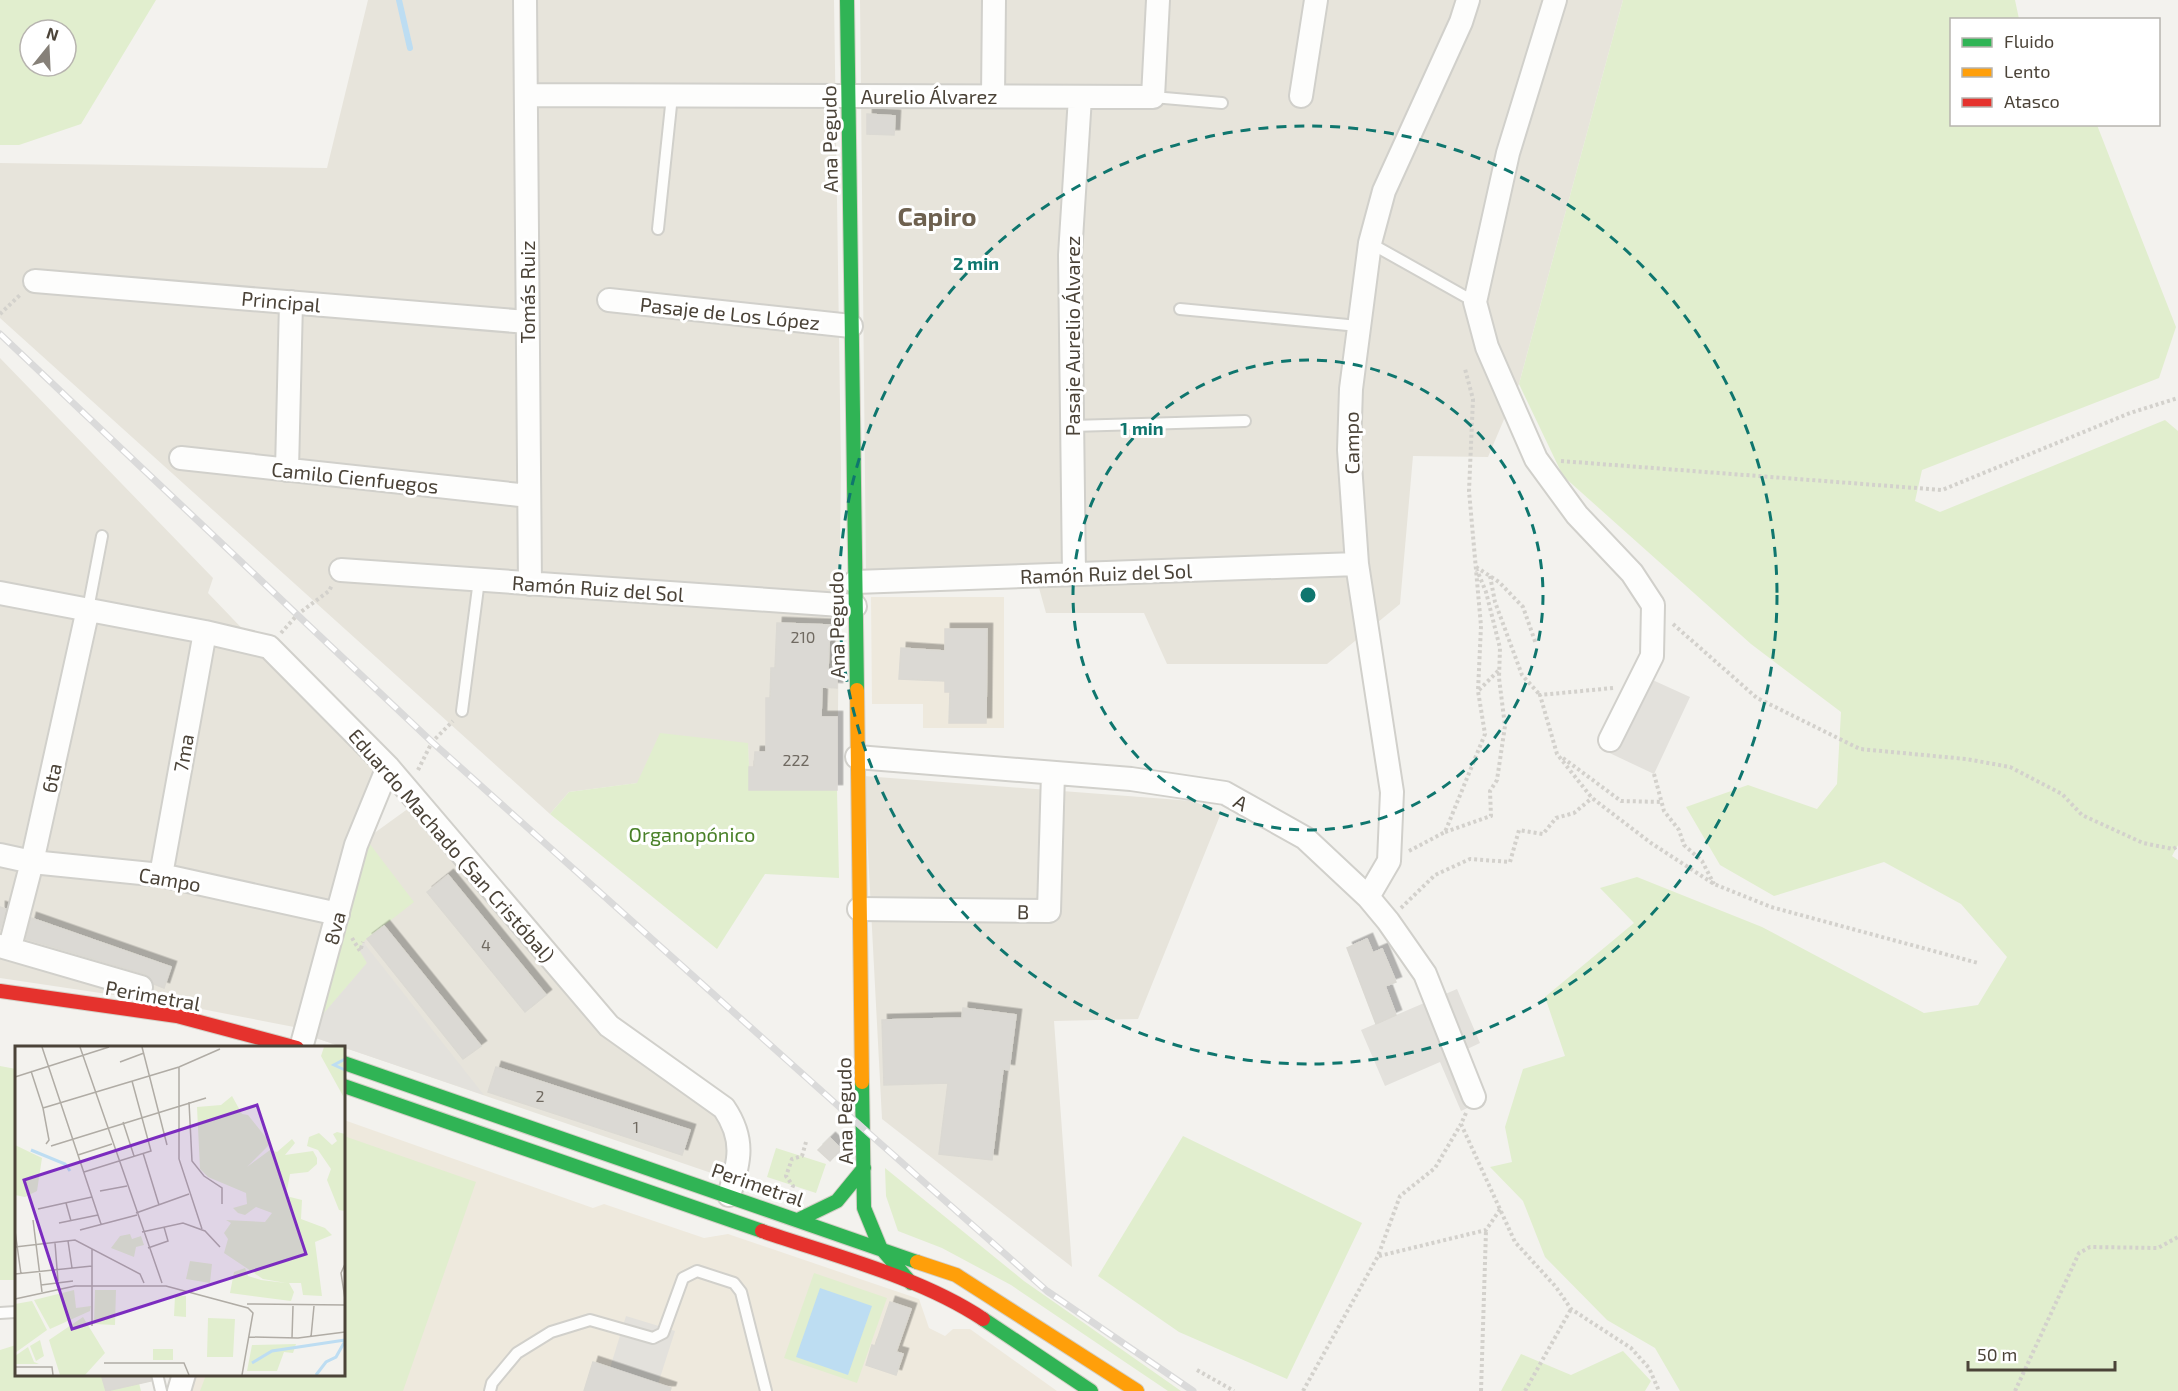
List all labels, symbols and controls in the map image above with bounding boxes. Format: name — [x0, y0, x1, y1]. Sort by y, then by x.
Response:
north arrow — [18, 18, 78, 78]
legend — [1950, 18, 2160, 126]
text: N — [44, 22, 61, 44]
text: Fluido — [2004, 30, 2054, 52]
text: Lento — [2004, 60, 2050, 82]
street label: Aurelio Álvarez — [861, 84, 997, 108]
street label: Ana Pegudo — [816, 85, 842, 193]
text: Atasco — [2004, 90, 2060, 112]
district label: Capiro — [897, 200, 977, 231]
street label: Pasaje Aurelio Álvarez — [1060, 236, 1084, 436]
street label: Tomás Ruiz — [515, 241, 539, 343]
text: 2 min — [953, 252, 999, 274]
street label: Principal — [240, 286, 322, 316]
street label: Pasaje de Los López — [639, 292, 821, 334]
street label: Campo — [1338, 411, 1364, 475]
text: 1 min — [1120, 417, 1164, 439]
street label: Camilo Cienfuegos — [270, 456, 440, 498]
street label: Ramón Ruiz del Sol — [1019, 558, 1193, 588]
street label: Ramón Ruiz del Sol — [511, 570, 685, 606]
street label: Ana Pegudo — [823, 571, 849, 679]
centre of rings — [1298, 585, 1318, 605]
house number: 210 — [790, 627, 816, 646]
street label: Eduardo Machado (San Cristóbal) — [344, 723, 560, 967]
street label: 7ma — [168, 732, 198, 774]
house number: 222 — [783, 750, 809, 769]
street label: 6ta — [36, 761, 66, 795]
street label: A — [1230, 788, 1253, 816]
park label: Organopónico — [629, 822, 755, 846]
street label: Campo — [137, 862, 203, 896]
street label: B — [1017, 899, 1029, 923]
street label: 8va — [318, 909, 350, 947]
house number: 4 — [481, 935, 491, 954]
street label: Perimetral — [104, 975, 203, 1015]
inset map — [15, 1046, 345, 1376]
street label: Ana Pegudo — [831, 1057, 857, 1165]
house number: 2 — [536, 1086, 545, 1105]
house number: 1 — [633, 1117, 639, 1136]
street label: Perimetral — [709, 1157, 807, 1211]
scale bar — [1968, 1334, 2115, 1372]
text: 50 m — [1977, 1343, 2017, 1365]

